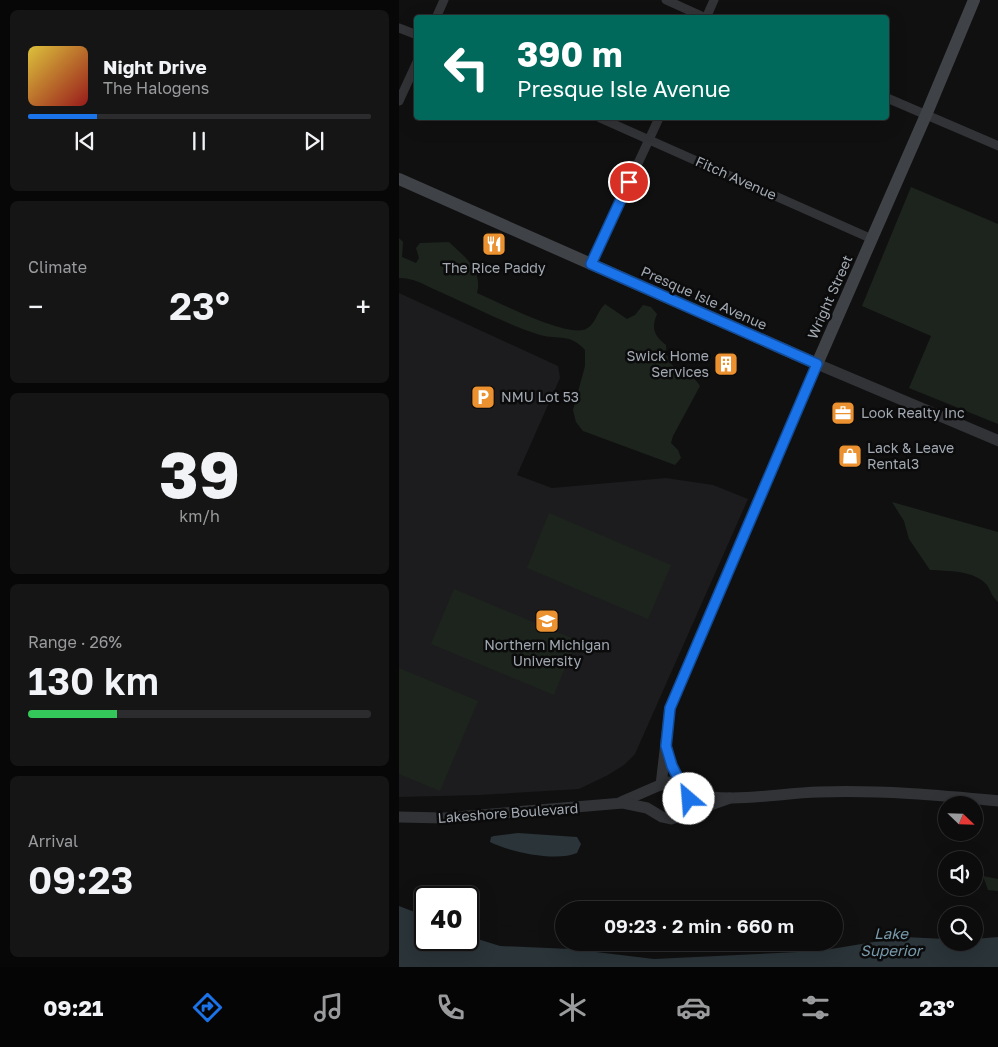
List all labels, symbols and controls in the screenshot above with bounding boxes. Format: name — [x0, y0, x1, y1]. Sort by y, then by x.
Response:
text: 390 m — [517, 33, 623, 75]
icon: left — [434, 35, 499, 100]
text: Night Drive — [103, 55, 207, 78]
text: Presque Isle Avenue — [517, 75, 731, 102]
text: The Halogens — [103, 78, 209, 98]
icon: previous — [71, 127, 99, 155]
icon: pause — [185, 127, 213, 155]
icon: next — [300, 127, 328, 155]
street label: Fitch Avenue — [693, 152, 779, 203]
pin — [608, 161, 650, 203]
icon: arrive — [615, 168, 643, 196]
restaurant icon: The Rice Paddy — [481, 231, 507, 257]
street label: Wright Street — [803, 252, 856, 341]
text: Climate — [28, 257, 87, 277]
place label: The Rice Paddy — [442, 259, 546, 276]
street label: Presque Isle Avenue — [639, 262, 770, 333]
text: 23° — [169, 283, 230, 328]
text: − — [28, 290, 43, 323]
text: + — [356, 290, 371, 323]
place label: Swick Home Services — [626, 347, 709, 380]
building icon: Swick Home Services — [713, 351, 739, 377]
parking icon: NMU Lot 53 — [470, 384, 496, 410]
place label: NMU Lot 53 — [501, 388, 579, 405]
office icon: Look Realty Inc — [830, 400, 856, 426]
place label: Look Realty Inc — [861, 404, 965, 421]
text: 39 — [159, 434, 240, 512]
place label: Lack & Leave Rental3 — [867, 439, 954, 472]
shop icon: Lack & Leave Rental3 — [837, 443, 863, 469]
text: km/h — [179, 506, 220, 526]
school or university icon: Northern Michigan University — [534, 608, 560, 634]
text: Range · 26% — [28, 632, 122, 652]
place label: Northern Michigan University — [484, 636, 610, 669]
text: 130 km — [28, 658, 159, 703]
position arrow — [662, 772, 714, 824]
north arrow — [938, 796, 983, 841]
map controls — [938, 796, 983, 951]
street label: Lakeshore Boulevard — [437, 799, 579, 826]
text: Arrival — [28, 831, 78, 851]
button: sound — [938, 851, 983, 896]
text: 09:23 — [28, 857, 134, 902]
speed limit sign: 40 — [414, 886, 479, 951]
button: search — [938, 906, 983, 951]
text: 09:23 · 2 min · 660 m — [604, 914, 794, 937]
water label: Lake Superior — [860, 924, 924, 959]
icon: directions — [190, 990, 225, 1025]
icon: music — [311, 990, 346, 1025]
icon: phone — [433, 990, 468, 1025]
icon: climate — [555, 990, 590, 1025]
icon: car — [676, 990, 711, 1025]
icon: filters — [798, 990, 833, 1025]
text: 09:21 — [43, 994, 103, 1021]
text: 23° — [919, 994, 955, 1021]

